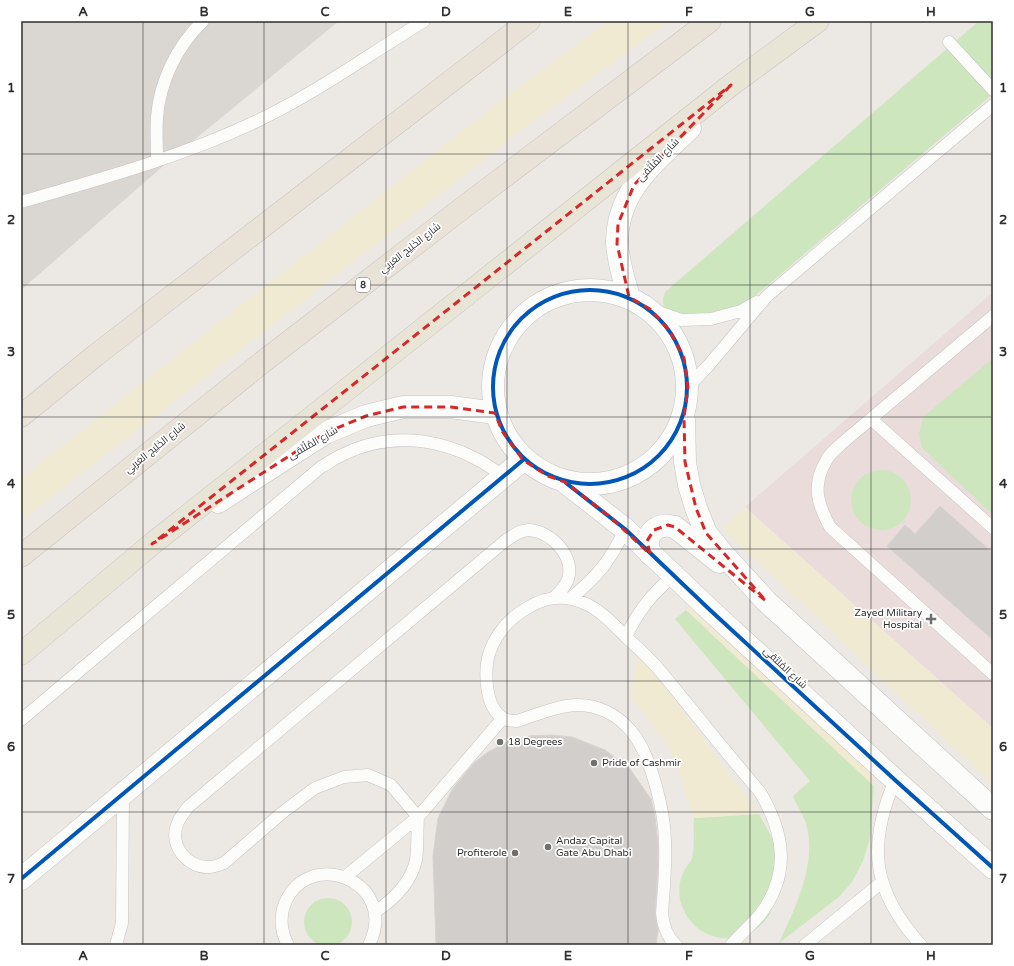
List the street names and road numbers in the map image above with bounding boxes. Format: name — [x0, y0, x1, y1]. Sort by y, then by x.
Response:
street label: شارع المُلْتَقى — [634, 136, 682, 184]
street label: شارع الخَلِيج العَربِي — [377, 220, 444, 276]
road number: 8 — [356, 278, 370, 292]
street label: شارع الخَلِيج العَربِي — [122, 420, 188, 477]
street label: شارع المُلْتَقى — [286, 424, 340, 462]
street label: شارع المُلتَقى — [761, 645, 809, 691]

